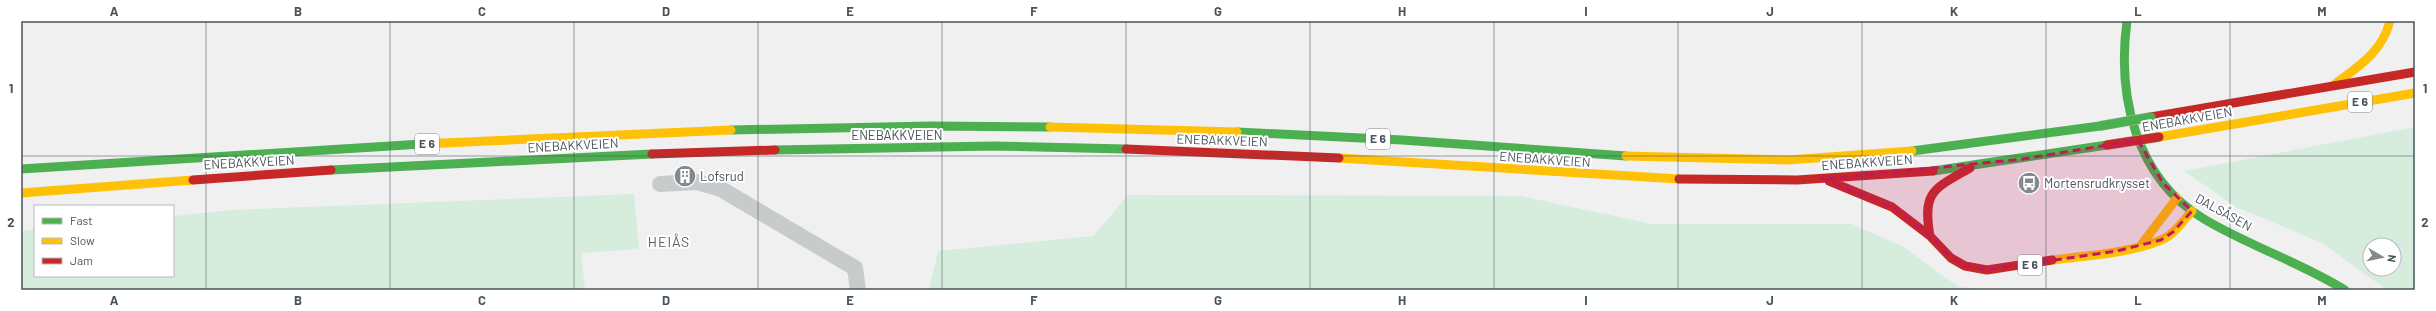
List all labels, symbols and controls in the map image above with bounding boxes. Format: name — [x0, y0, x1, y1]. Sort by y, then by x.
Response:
text: A — [110, 3, 119, 19]
text: B — [294, 3, 302, 19]
text: C — [478, 3, 486, 19]
text: D — [662, 3, 670, 19]
text: E — [846, 3, 854, 19]
text: F — [1030, 3, 1038, 19]
text: G — [1214, 3, 1222, 19]
text: H — [1398, 3, 1406, 19]
text: I — [1584, 3, 1588, 19]
text: J — [1766, 3, 1774, 19]
text: K — [1950, 3, 1958, 19]
text: L — [2134, 3, 2142, 19]
text: M — [2317, 3, 2327, 19]
text: 1 — [9, 80, 13, 96]
text: 1 — [2423, 80, 2427, 96]
road number: E 6 — [2348, 92, 2372, 112]
street label: ENEBAKKVEIEN — [2141, 103, 2233, 135]
street label: ENEBAKKVEIEN — [851, 127, 943, 143]
road number: E 6 — [1366, 129, 1390, 149]
street label: ENEBAKKVEIEN — [1176, 130, 1268, 150]
road number: E 6 — [415, 134, 439, 154]
street label: ENEBAKKVEIEN — [527, 135, 619, 155]
street label: ENEBAKKVEIEN — [1499, 148, 1591, 170]
street label: ENEBAKKVEIEN — [1821, 151, 1913, 173]
street label: ENEBAKKVEIEN — [203, 152, 295, 172]
building icon: Lofsrud — [672, 163, 698, 189]
place label: Lofsrud — [700, 168, 744, 184]
bus stop icon: Mortensrudkrysset — [2016, 170, 2042, 196]
place label: Mortensrudkrysset — [2044, 175, 2150, 191]
street label: DALSÅSEN — [2193, 189, 2256, 234]
legend — [34, 205, 174, 277]
text: Fast — [70, 213, 93, 227]
text: 2 — [7, 214, 15, 230]
text: 2 — [2421, 214, 2429, 230]
text: Slow — [70, 233, 95, 247]
district label: HEIÅS — [648, 233, 690, 250]
north arrow — [2362, 237, 2402, 277]
text: Jam — [70, 253, 93, 267]
text: N — [2385, 254, 2399, 263]
road number: E 6 — [2018, 255, 2042, 275]
text: A — [110, 292, 119, 308]
text: B — [294, 292, 302, 308]
text: C — [478, 292, 486, 308]
text: D — [662, 292, 670, 308]
text: E — [846, 292, 854, 308]
text: F — [1030, 292, 1038, 308]
text: G — [1214, 292, 1222, 308]
text: H — [1398, 292, 1406, 308]
text: I — [1584, 292, 1588, 308]
text: J — [1766, 292, 1774, 308]
text: K — [1950, 292, 1958, 308]
text: L — [2134, 292, 2142, 308]
text: M — [2317, 292, 2327, 308]

